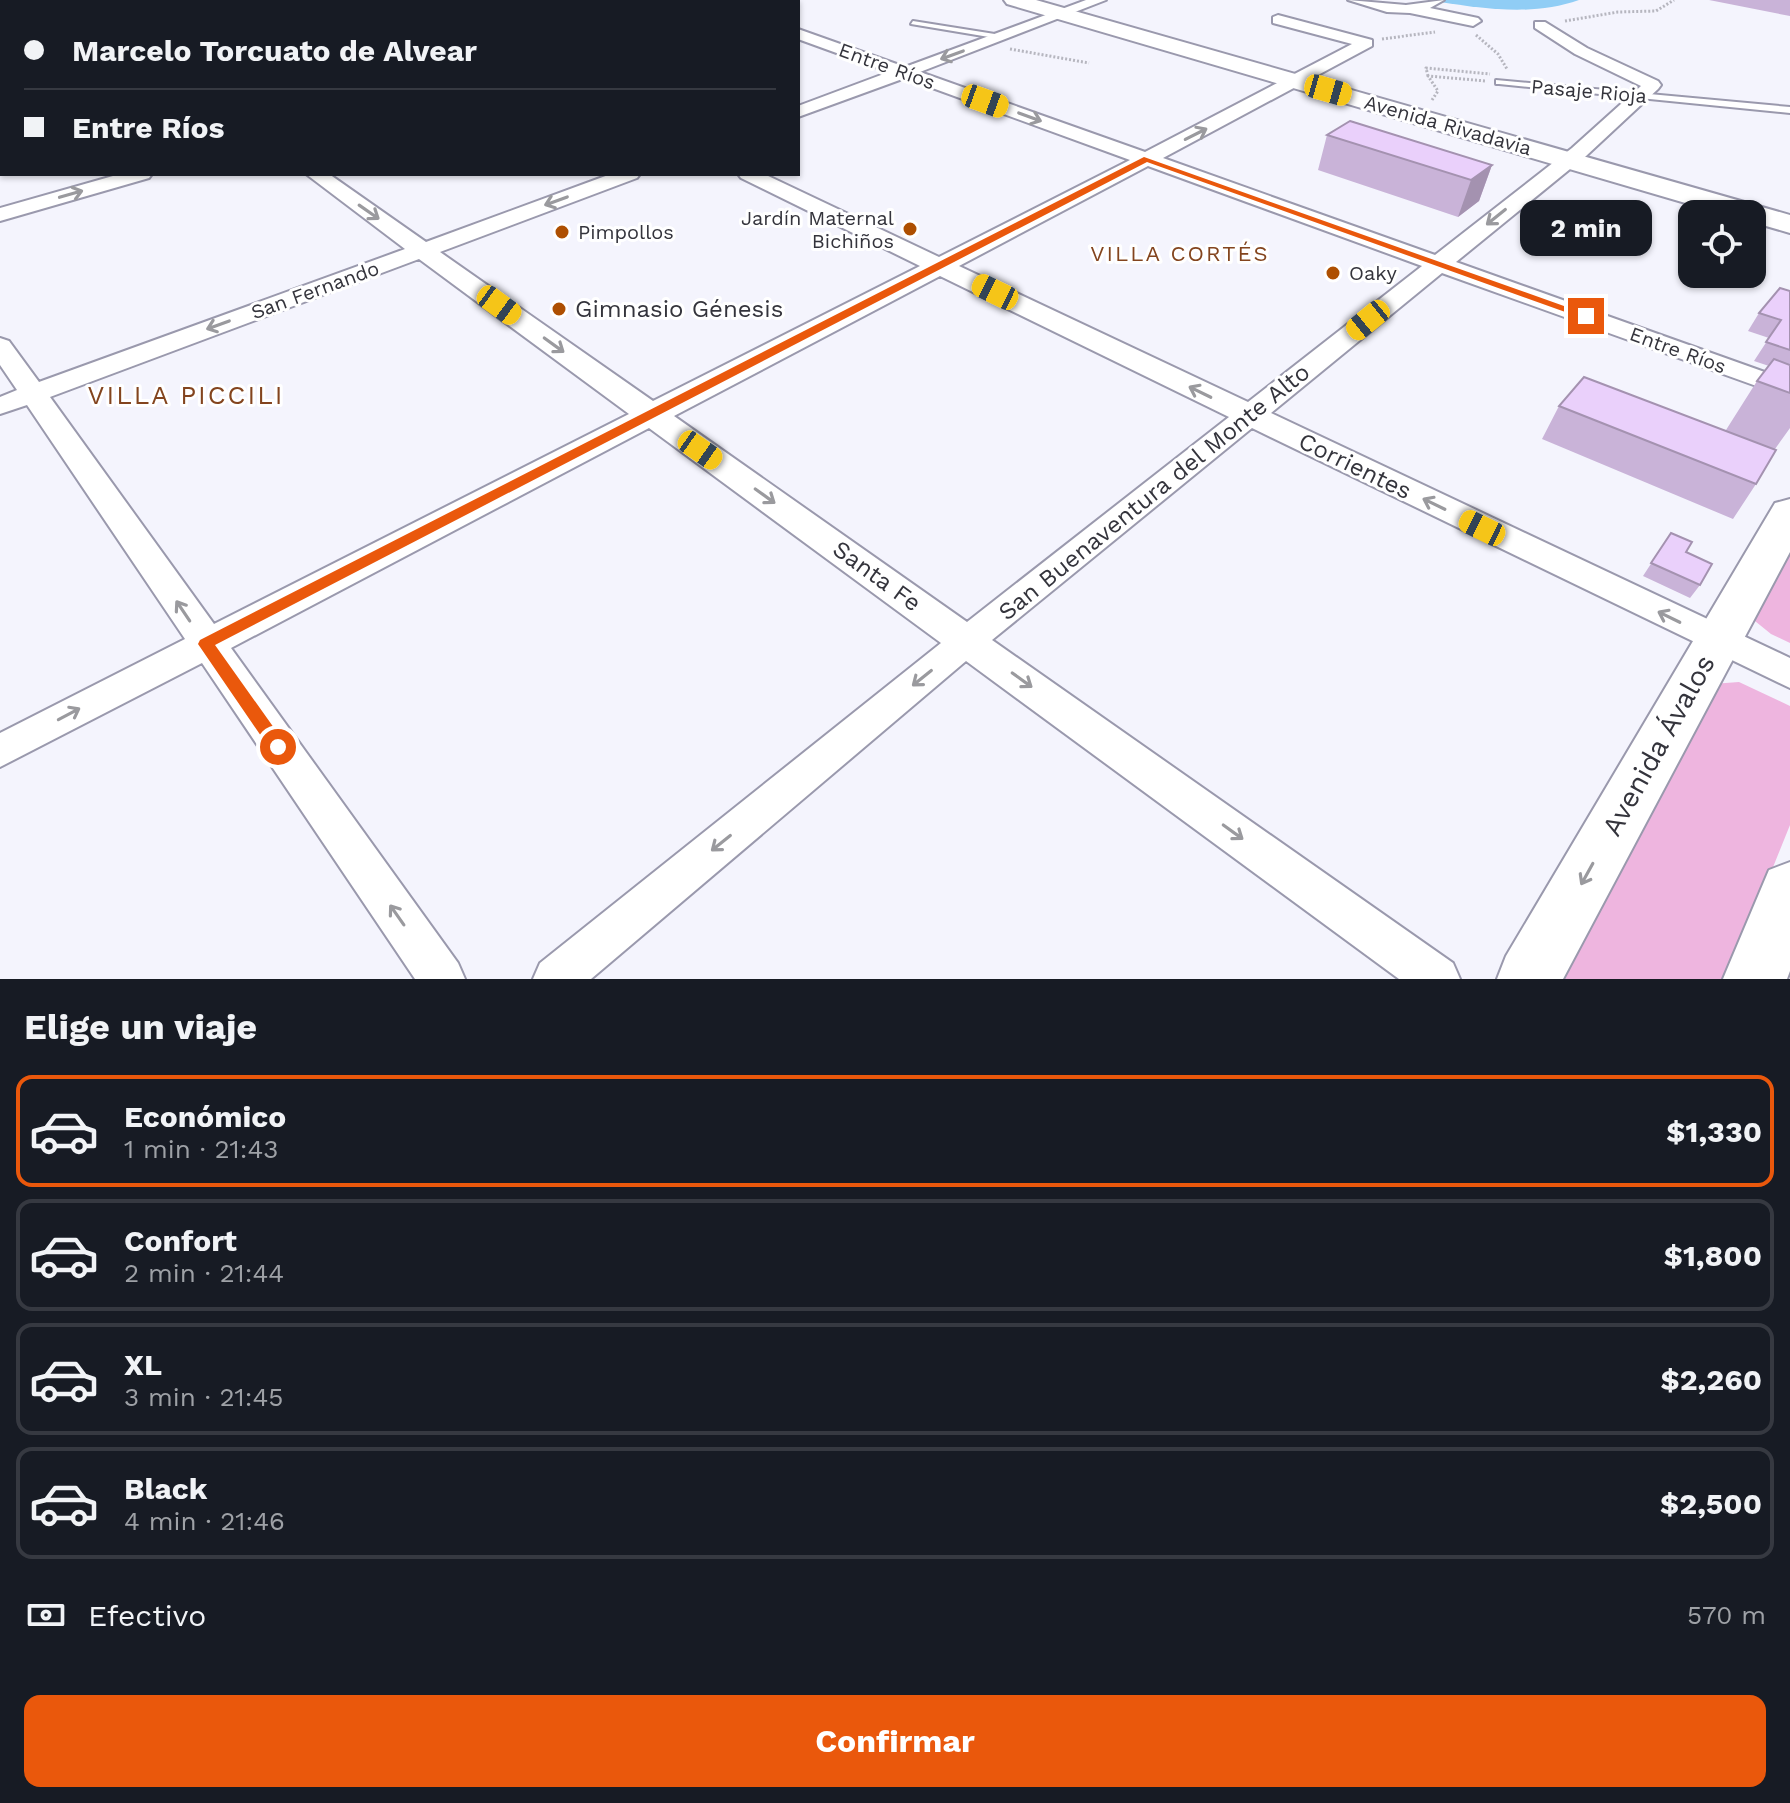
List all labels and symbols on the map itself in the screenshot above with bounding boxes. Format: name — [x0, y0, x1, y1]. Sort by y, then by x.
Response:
street label: Entre Ríos — [836, 38, 938, 94]
one-way arrow — [940, 49, 964, 63]
car — [1302, 72, 1354, 108]
street label: Pasaje Rioja — [1530, 74, 1648, 108]
car — [958, 82, 1012, 120]
street label: Avenida Rivadavia — [1362, 90, 1534, 160]
one-way arrow — [1017, 111, 1041, 125]
one-way arrow — [1184, 125, 1208, 141]
one-way arrow — [58, 186, 84, 201]
one-way arrow — [544, 195, 569, 209]
callout: 2 min — [1520, 200, 1652, 256]
one-way arrow — [358, 203, 379, 220]
place label: Jardín Maternal Bichiños — [741, 206, 894, 253]
one-way arrow — [1486, 208, 1507, 226]
place label: Pimpollos — [578, 220, 674, 244]
marker: Jardín Maternal Bichiños — [901, 220, 919, 238]
marker: Pimpollos — [553, 223, 571, 241]
district label: VILLA CORTÉS — [1090, 241, 1270, 266]
street label: San Fernando — [248, 256, 382, 324]
place label: Oaky — [1349, 261, 1398, 285]
marker: Oaky — [1324, 264, 1342, 282]
car — [968, 271, 1022, 313]
car — [473, 281, 525, 329]
place label: Gimnasio Génesis — [575, 295, 783, 323]
car — [1342, 296, 1394, 344]
route end — [1568, 298, 1604, 334]
marker: Gimnasio Génesis — [550, 300, 568, 318]
one-way arrow — [206, 319, 231, 334]
street label: Entre Ríos — [1627, 322, 1729, 378]
one-way arrow — [543, 336, 564, 353]
street label: San Buenaventura del Monte Alto — [993, 358, 1315, 626]
district label: VILLA PICCILI — [88, 380, 284, 410]
one-way arrow — [1189, 383, 1212, 398]
car — [673, 426, 727, 474]
street label: Corrientes — [1294, 427, 1416, 505]
one-way arrow — [754, 488, 776, 504]
one-way arrow — [1423, 496, 1447, 511]
car — [1455, 507, 1509, 549]
street label: Santa Fe — [828, 535, 926, 617]
one-way arrow — [175, 600, 191, 623]
one-way arrow — [1657, 609, 1681, 624]
street label: Avenida Ávalos — [1595, 649, 1722, 842]
one-way arrow — [912, 669, 933, 687]
one-way arrow — [1011, 671, 1032, 688]
one-way arrow — [57, 706, 81, 722]
route start — [260, 729, 296, 765]
one-way arrow — [1222, 823, 1243, 840]
one-way arrow — [711, 834, 732, 852]
one-way arrow — [1579, 862, 1595, 885]
one-way arrow — [389, 905, 405, 927]

